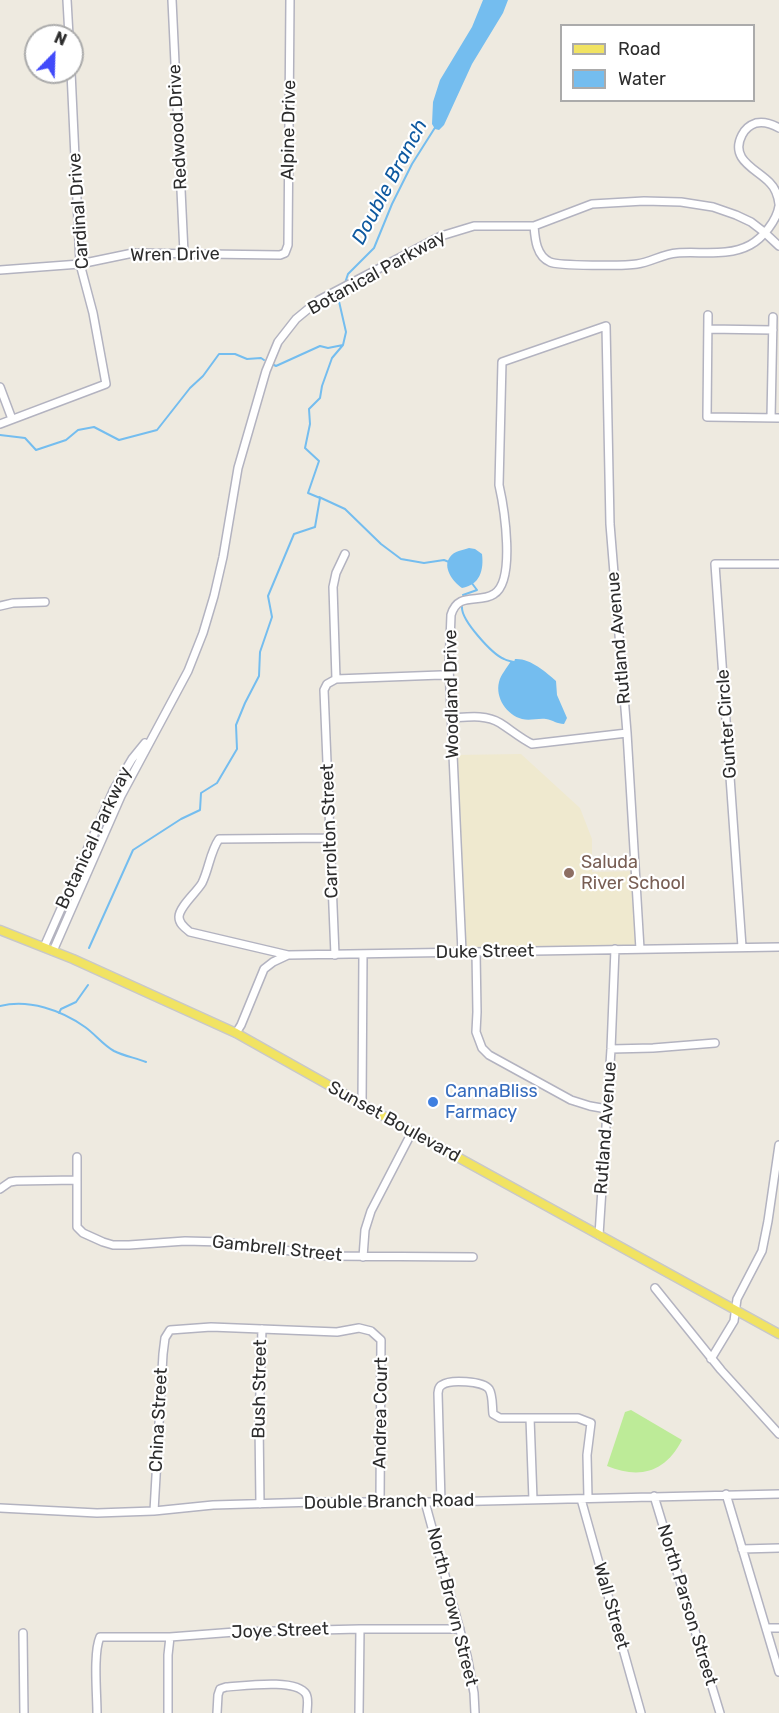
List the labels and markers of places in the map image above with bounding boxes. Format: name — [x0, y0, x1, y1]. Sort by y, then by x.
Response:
place label: Saluda River School — [581, 852, 685, 894]
marker: Saluda River School — [562, 866, 576, 880]
place label: CannaBliss Farmacy — [445, 1081, 538, 1124]
marker: CannaBliss Farmacy — [426, 1095, 440, 1109]

